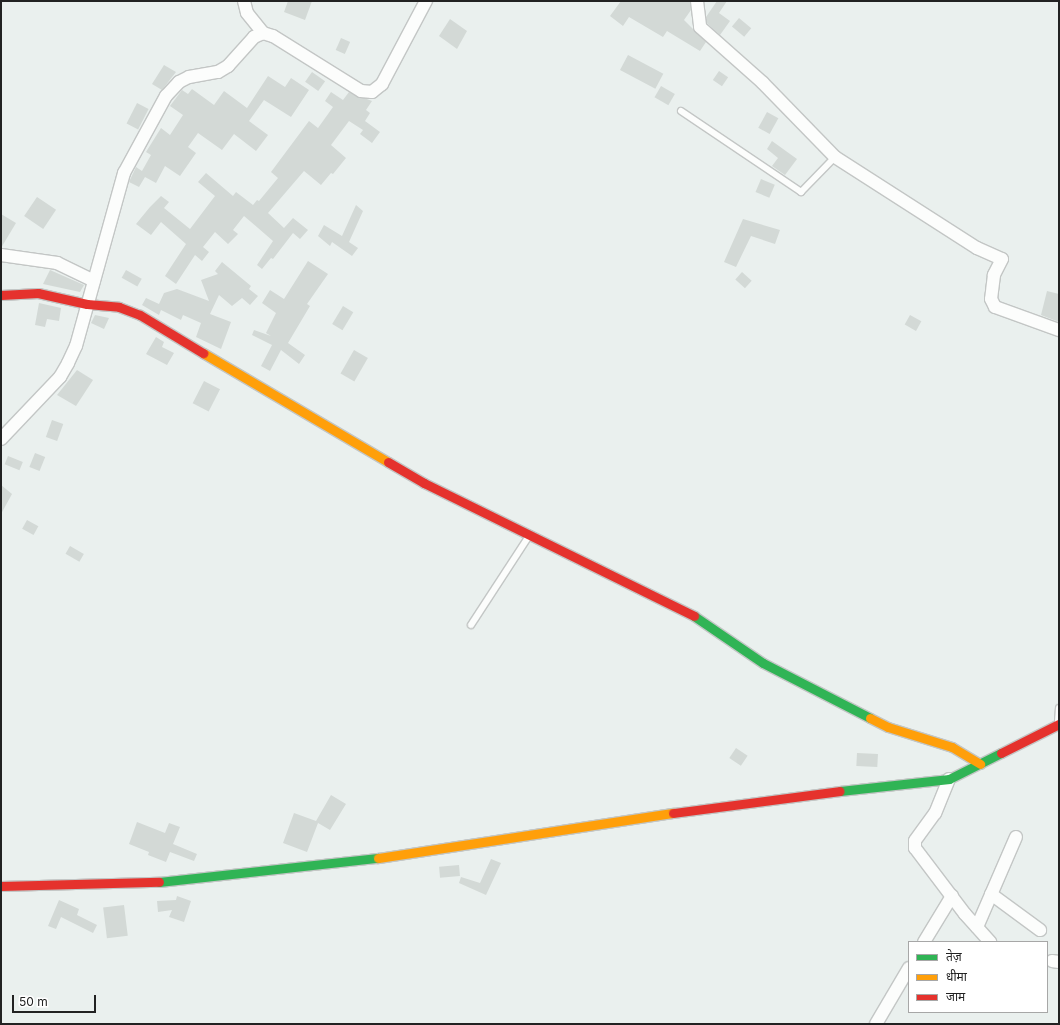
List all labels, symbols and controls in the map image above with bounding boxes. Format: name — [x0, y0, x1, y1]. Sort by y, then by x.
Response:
legend — [908, 941, 1048, 1013]
text: तेज़ — [946, 949, 962, 964]
text: धीमा — [946, 969, 967, 984]
scale bar — [14, 987, 98, 1013]
text: जाम — [946, 989, 965, 1004]
text: 50 m — [19, 994, 48, 1009]

